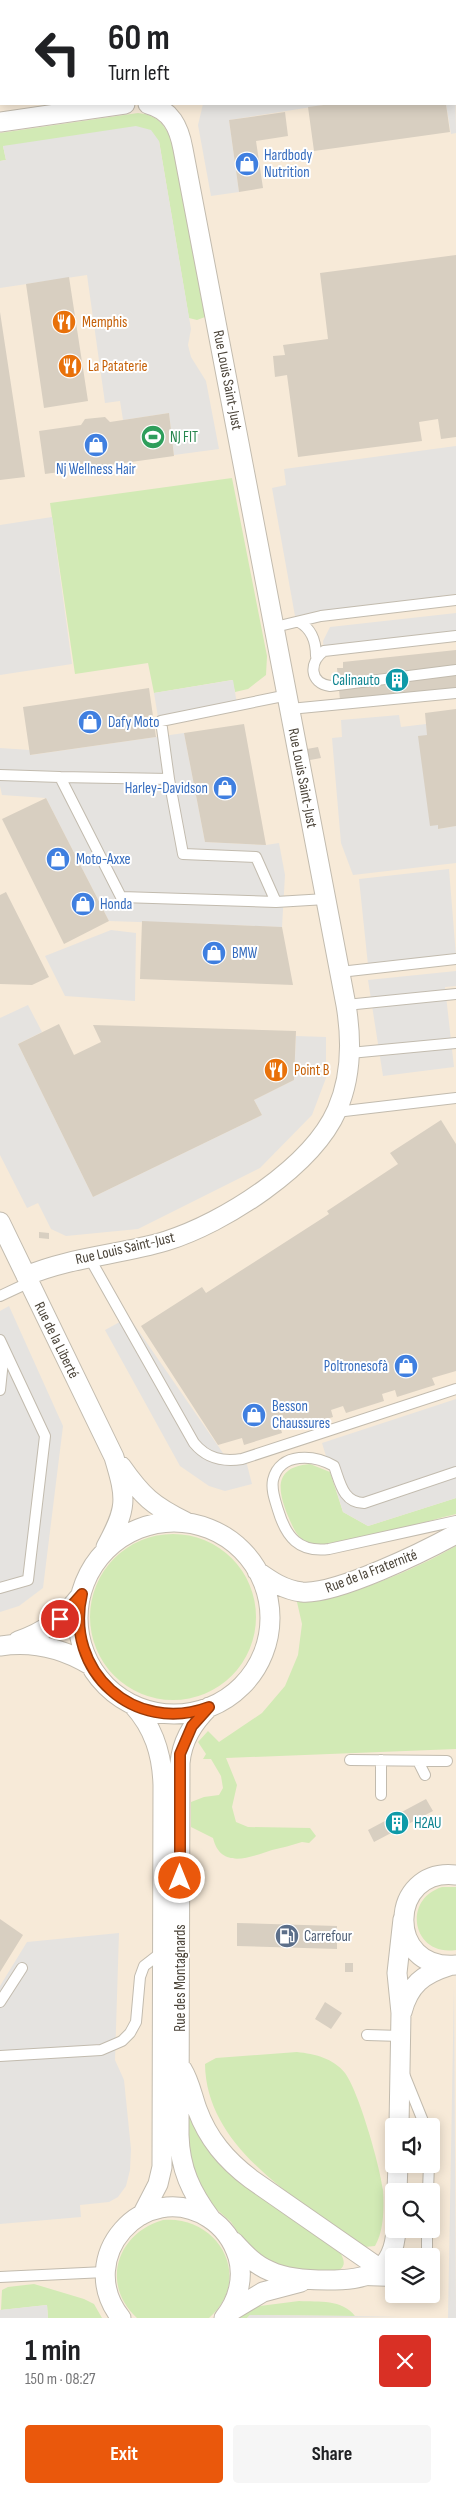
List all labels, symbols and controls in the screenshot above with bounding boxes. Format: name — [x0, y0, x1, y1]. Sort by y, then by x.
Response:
text: 60 m — [108, 17, 170, 60]
icon: left — [25, 20, 90, 85]
text: Turn left — [108, 60, 170, 87]
place label: Hardbody Nutrition — [264, 146, 312, 182]
shop icon: Hardbody Nutrition — [234, 151, 260, 177]
restaurant icon: Memphis — [51, 309, 77, 335]
place label: Memphis — [82, 313, 127, 332]
street label: Rue Louis Saint-Just — [209, 329, 247, 432]
restaurant icon: La Pataterie — [57, 353, 83, 379]
place label: La Pataterie — [88, 357, 148, 376]
sports icon: NJ FIT — [140, 424, 166, 450]
place label: NJ FIT — [170, 428, 198, 447]
shop icon: Nj Wellness Hair — [83, 432, 109, 458]
place label: Nj Wellness Hair — [56, 460, 137, 479]
building icon: Calinauto — [384, 667, 410, 693]
place label: Calinauto — [332, 671, 380, 690]
shop icon: Dafy Moto — [77, 709, 103, 735]
place label: Dafy Moto — [108, 713, 160, 732]
street label: Rue Louis Saint-Just — [284, 727, 322, 830]
shop icon: Harley-Davidson — [212, 775, 238, 801]
place label: Harley-Davidson — [125, 779, 208, 798]
shop icon: Moto-Axxe — [45, 846, 71, 872]
place label: Moto-Axxe — [76, 850, 131, 869]
shop icon: Honda — [70, 891, 96, 917]
place label: Honda — [100, 895, 133, 914]
shop icon: BMW — [201, 940, 227, 966]
place label: BMW — [232, 944, 258, 963]
restaurant icon: Point B — [263, 1057, 289, 1083]
place label: Point B — [294, 1061, 330, 1080]
street label: Rue Louis Saint-Just — [74, 1228, 177, 1269]
street label: Rue de la Liberté — [30, 1299, 83, 1382]
shop icon: Poltronesofà — [393, 1353, 419, 1379]
place label: Poltronesofà — [324, 1357, 388, 1376]
place label: Besson Chaussures — [272, 1397, 330, 1433]
shop icon: Besson Chaussures — [241, 1402, 267, 1428]
street label: Rue de la Fraternité — [322, 1545, 420, 1598]
pin — [39, 1598, 81, 1640]
icon: arrive — [46, 1605, 74, 1633]
building icon: H2AU — [384, 1810, 410, 1836]
place label: H2AU — [414, 1814, 442, 1833]
position arrow — [153, 1851, 205, 1903]
fuel station icon: Carrefour — [274, 1923, 300, 1949]
street label: Rue des Montagnards — [171, 1924, 190, 2032]
place label: Carrefour — [304, 1927, 353, 1946]
map controls — [385, 2118, 440, 2303]
button: sound — [385, 2118, 440, 2173]
button: search — [385, 2183, 440, 2238]
button: layers — [385, 2248, 440, 2303]
text: 1 min — [25, 2333, 81, 2369]
button: close — [379, 2335, 431, 2387]
text: 150 m · 08:27 — [25, 2370, 95, 2389]
button: Exit — [25, 2425, 223, 2483]
button: Share — [233, 2425, 431, 2483]

